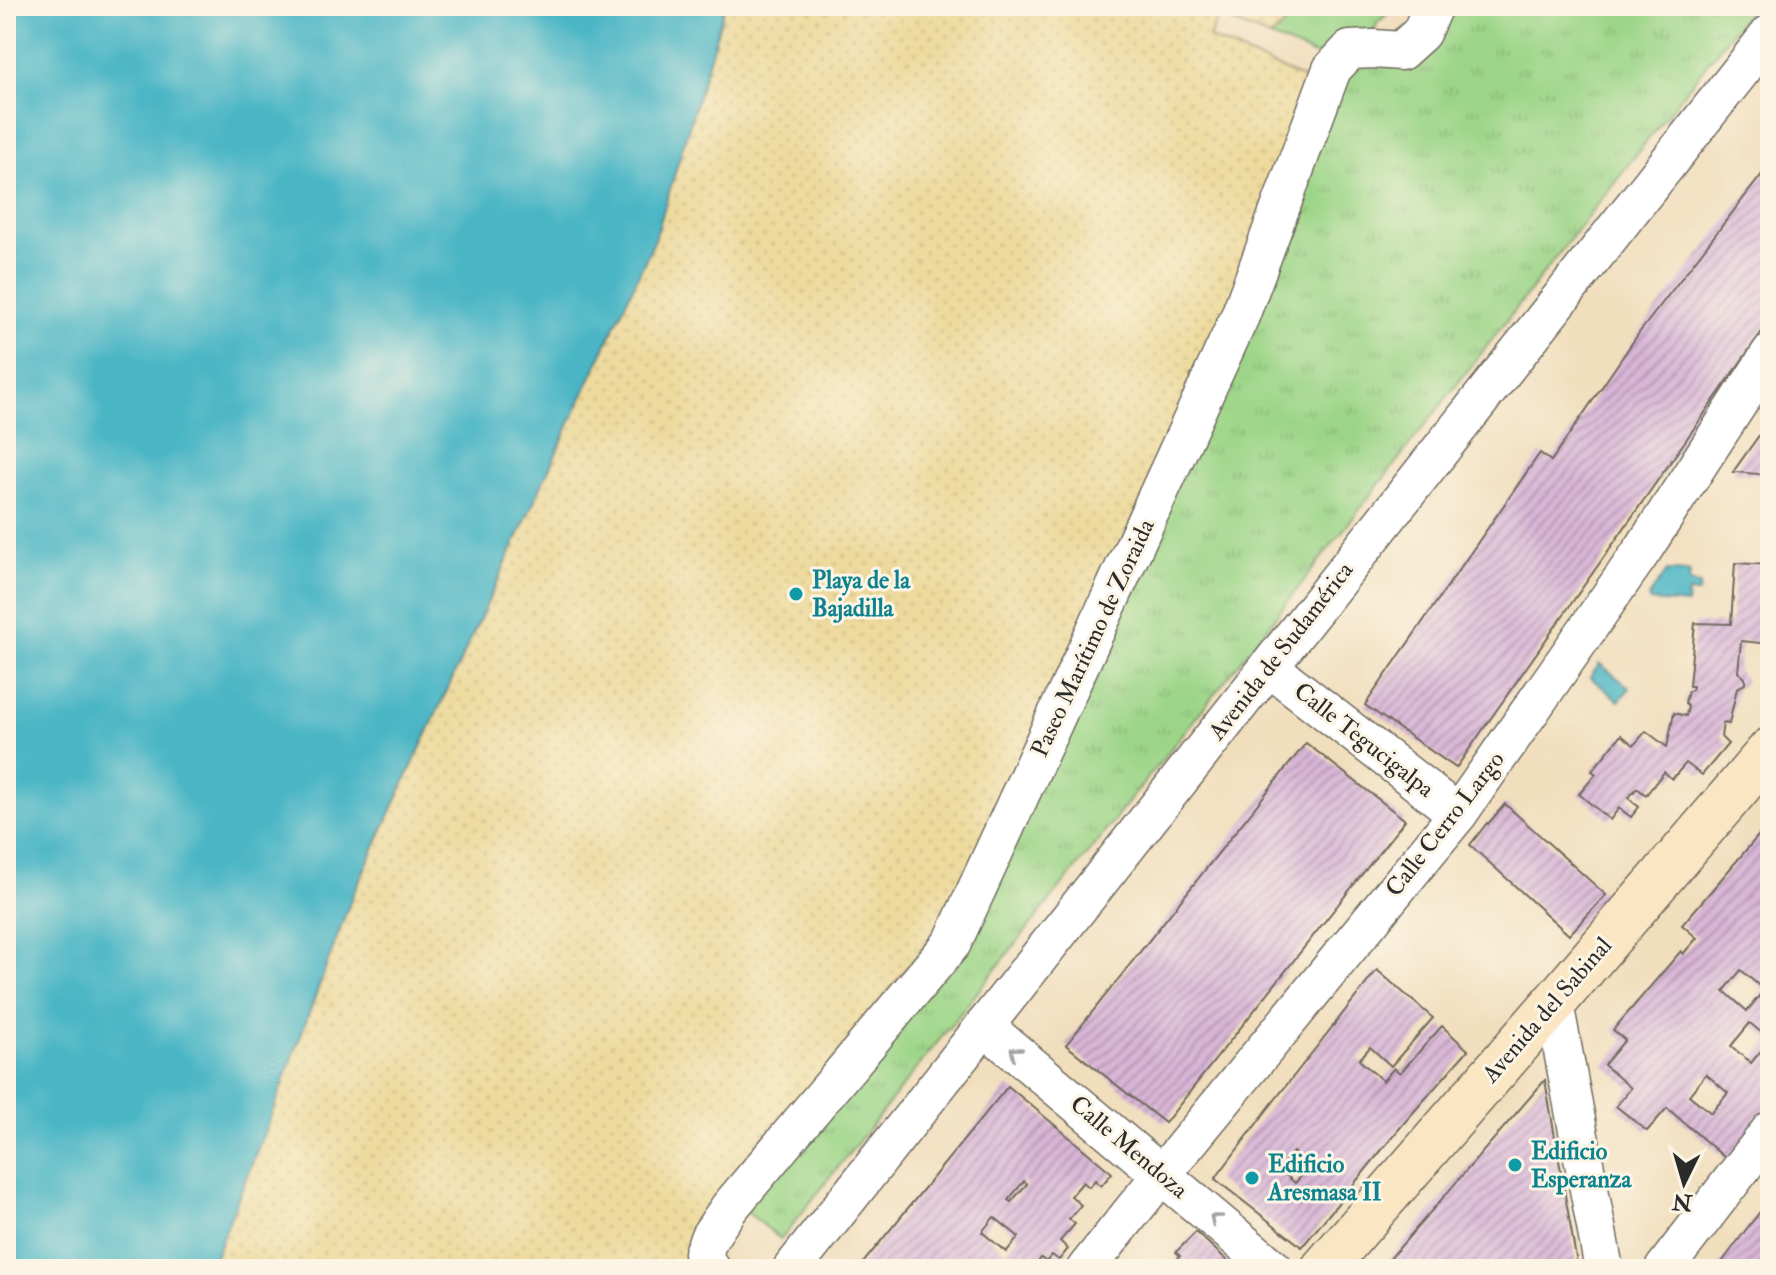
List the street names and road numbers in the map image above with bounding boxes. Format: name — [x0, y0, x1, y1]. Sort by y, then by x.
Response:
street label: Paseo Marítimo de Zoraida — [1024, 513, 1162, 762]
street label: Avenida de Sudamérica — [1201, 555, 1361, 747]
street label: Calle Tegucigalpa — [1288, 676, 1441, 805]
street label: Calle Cerro Largo — [1379, 745, 1511, 903]
street label: Avenida del Sabinal — [1475, 931, 1619, 1090]
street label: Calle Mendoza — [1064, 1089, 1195, 1206]

